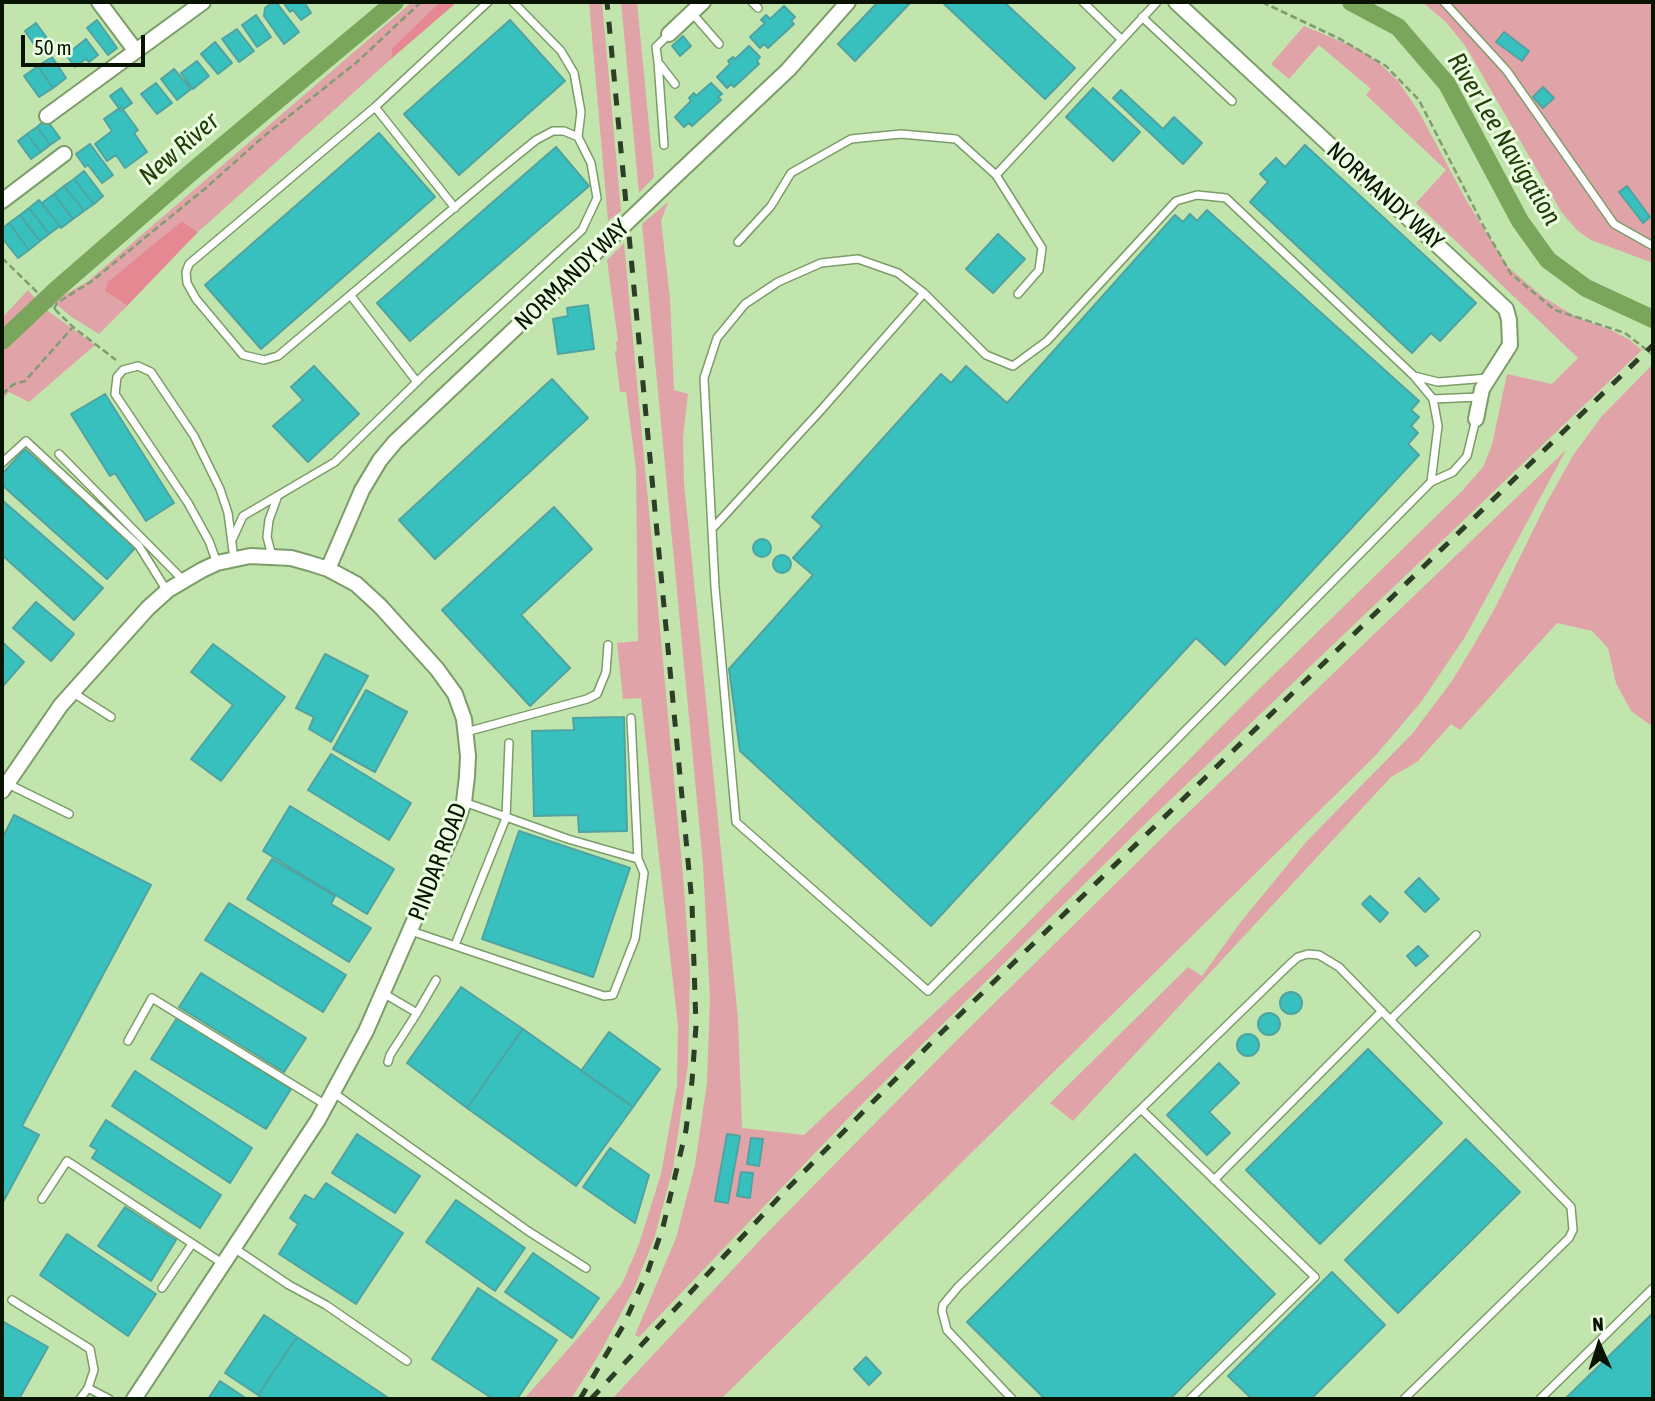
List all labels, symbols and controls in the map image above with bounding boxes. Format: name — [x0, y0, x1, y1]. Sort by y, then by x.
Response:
scale bar — [24, 21, 149, 65]
text: 50 m — [34, 35, 72, 59]
water label: River Lee Navigation — [1440, 47, 1568, 231]
water label: New River — [133, 106, 225, 192]
street label: NORMANDY WAY — [1321, 136, 1449, 256]
street label: NORMANDY WAY — [509, 214, 635, 336]
street label: PINDAR ROAD — [402, 799, 474, 925]
north arrow — [1564, 1310, 1634, 1380]
text: N — [1592, 1313, 1604, 1335]

